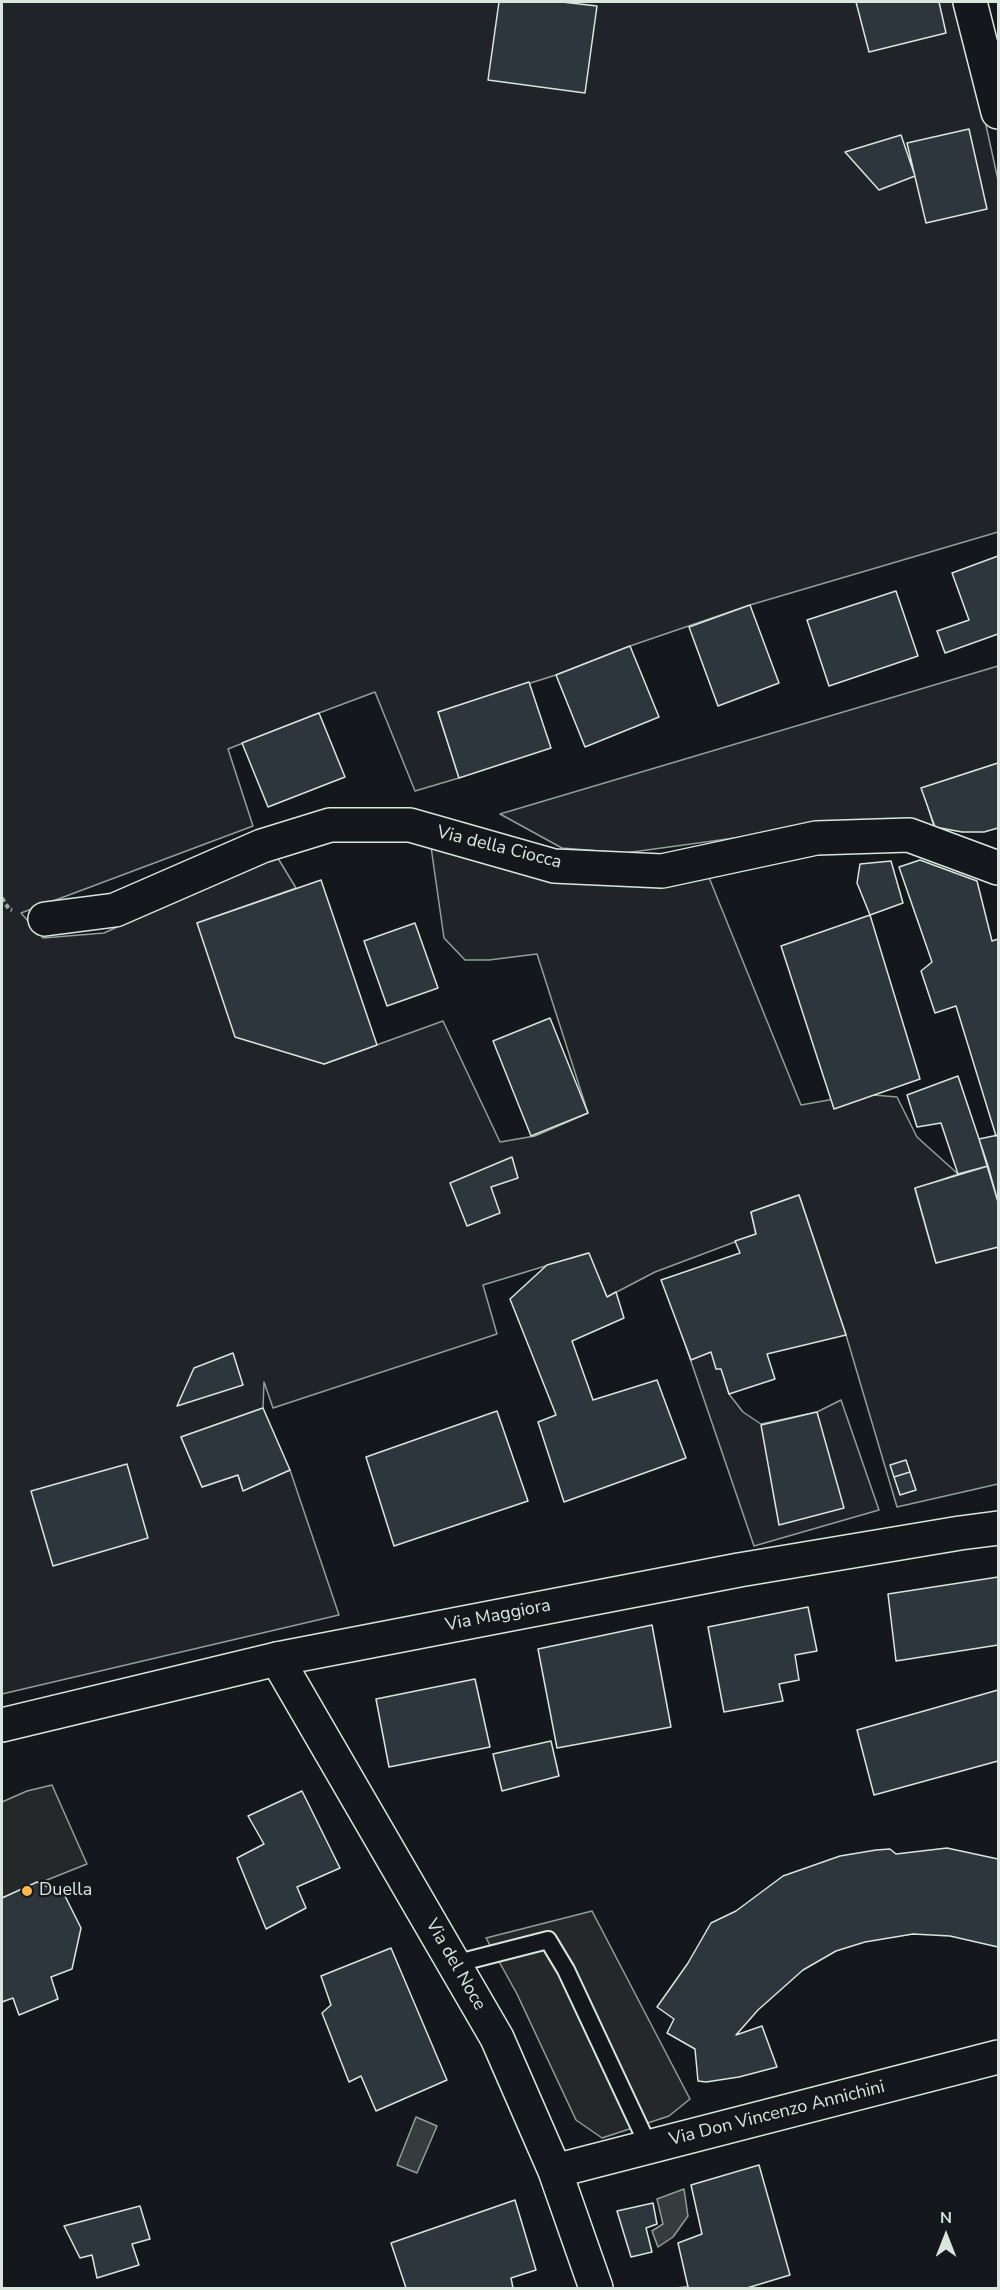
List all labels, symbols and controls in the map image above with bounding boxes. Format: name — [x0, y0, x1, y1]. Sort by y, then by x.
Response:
street label: Via della Ciocca — [434, 822, 564, 874]
street label: Via Maggiora — [443, 1595, 553, 1637]
place label: Duella — [39, 1880, 92, 1902]
marker: Duella — [20, 1884, 34, 1898]
street label: Via del Noce — [420, 1916, 490, 2014]
street label: Via Don Vincenzo Annichini — [667, 2077, 887, 2151]
north arrow — [916, 2206, 976, 2266]
text: N — [940, 2207, 952, 2229]

